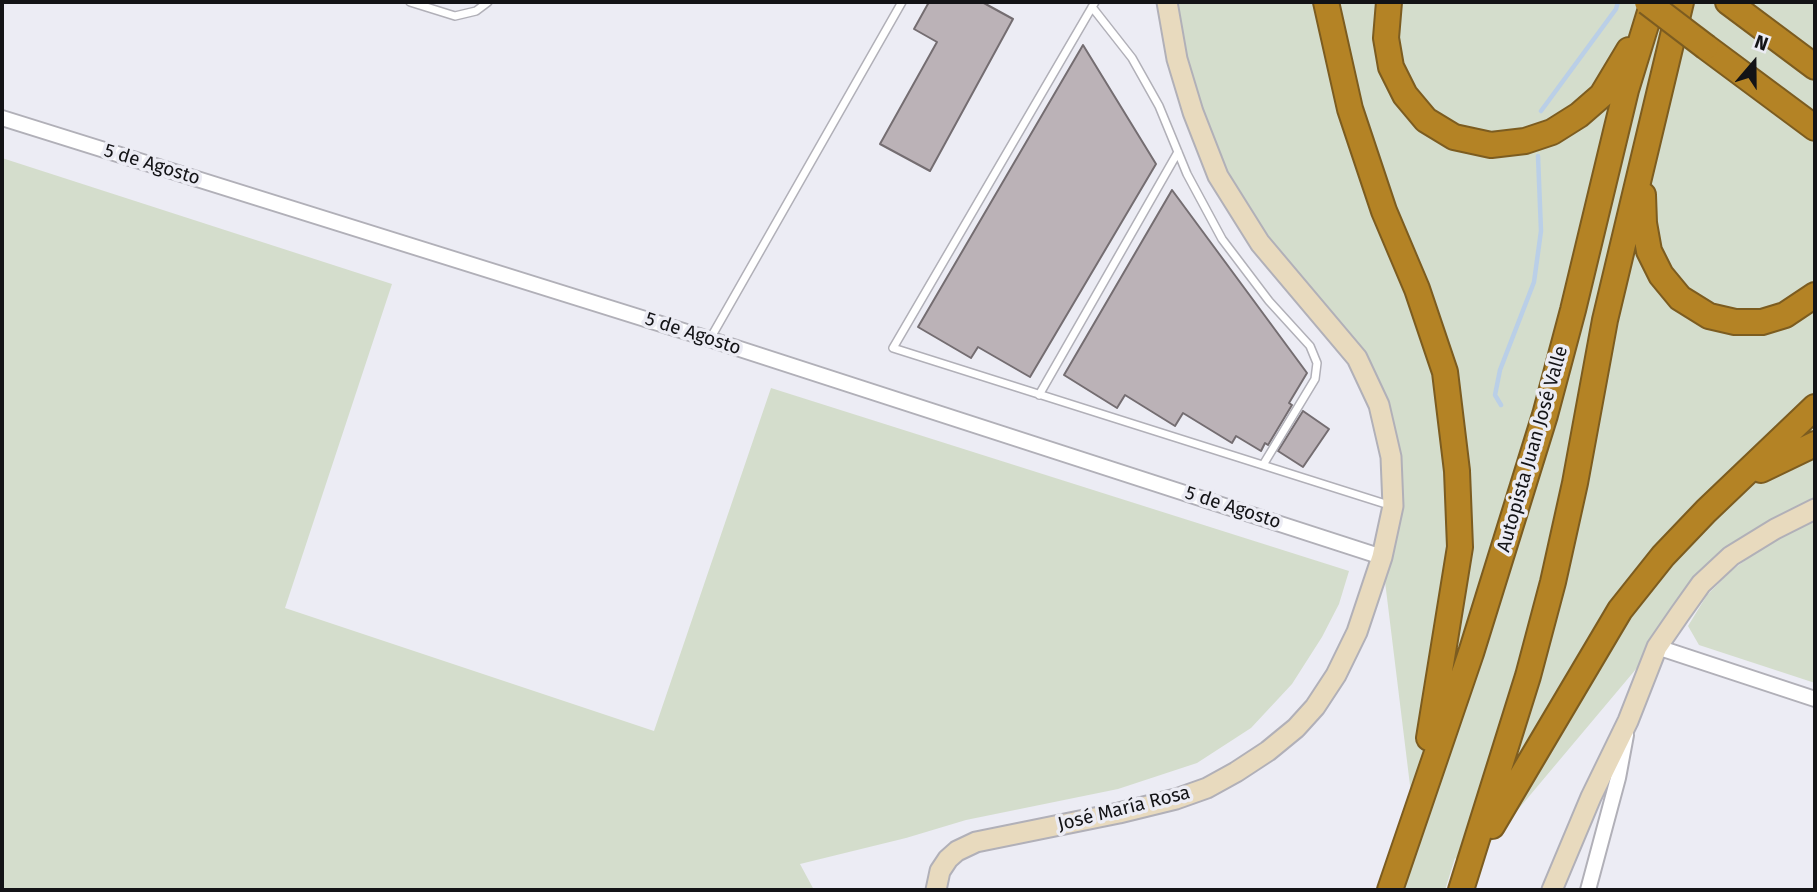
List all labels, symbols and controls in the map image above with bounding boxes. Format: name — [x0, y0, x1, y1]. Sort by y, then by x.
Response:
north arrow — [1719, 28, 1789, 98]
text: N — [1751, 30, 1771, 56]
street label: 5 de Agosto — [101, 140, 203, 190]
street label: 5 de Agosto — [642, 308, 744, 360]
street label: Autopista Juan José Valle — [1493, 343, 1573, 555]
street label: 5 de Agosto — [1182, 482, 1284, 534]
street label: José María Rosa — [1055, 782, 1193, 836]

